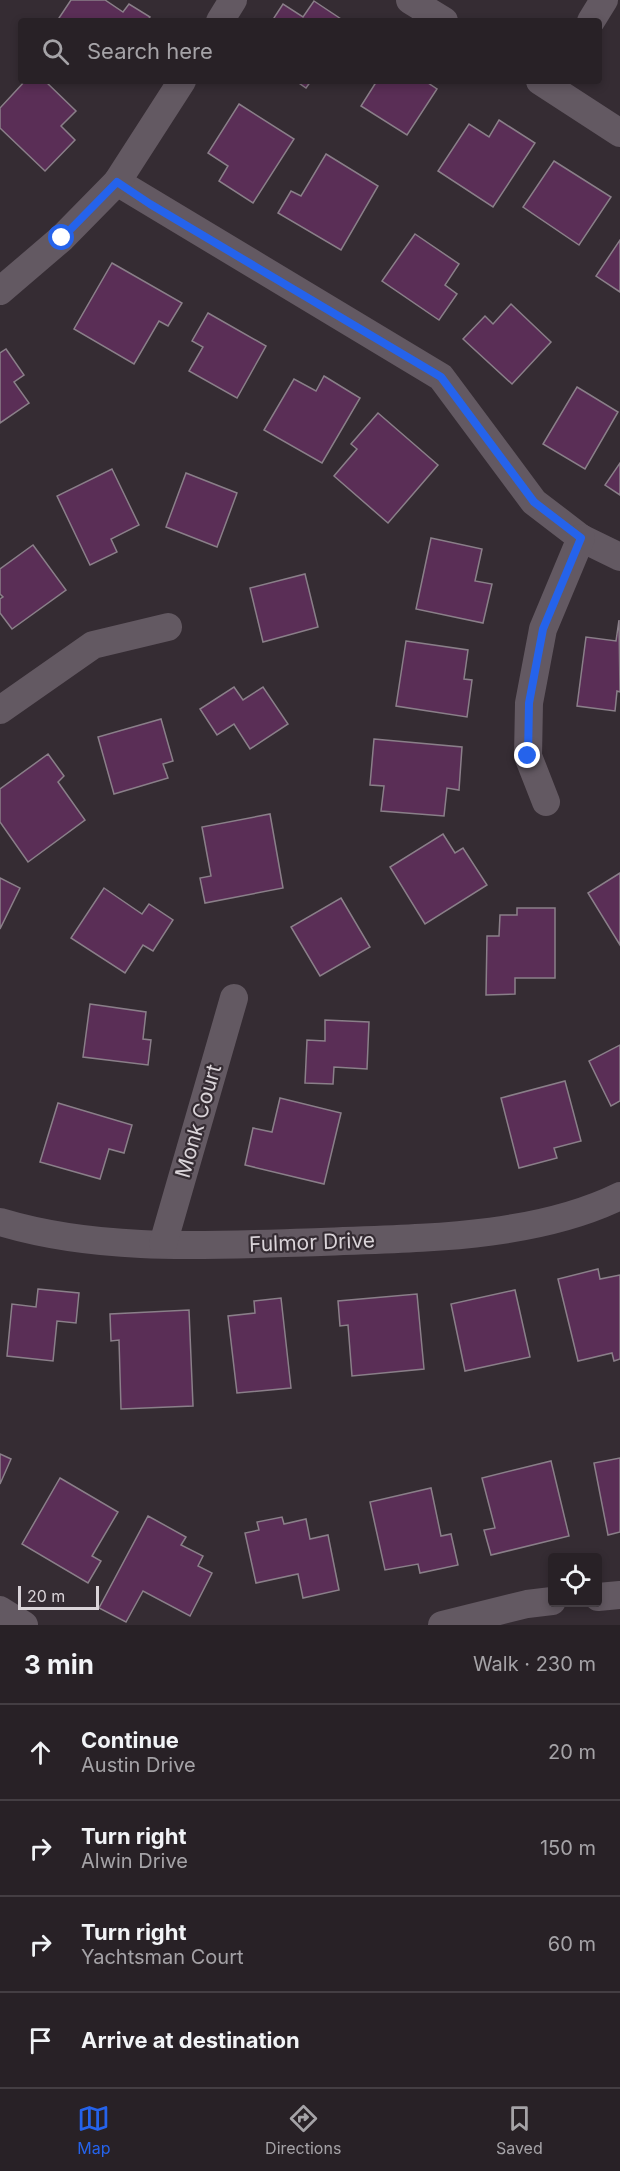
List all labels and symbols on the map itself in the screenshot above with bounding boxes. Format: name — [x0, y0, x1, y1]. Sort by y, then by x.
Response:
route start — [48, 224, 74, 250]
route end — [514, 742, 540, 768]
street label: Monk Court — [170, 1061, 226, 1181]
street label: Fulmor Drive — [249, 1227, 375, 1257]
scale bar — [18, 1583, 99, 1610]

